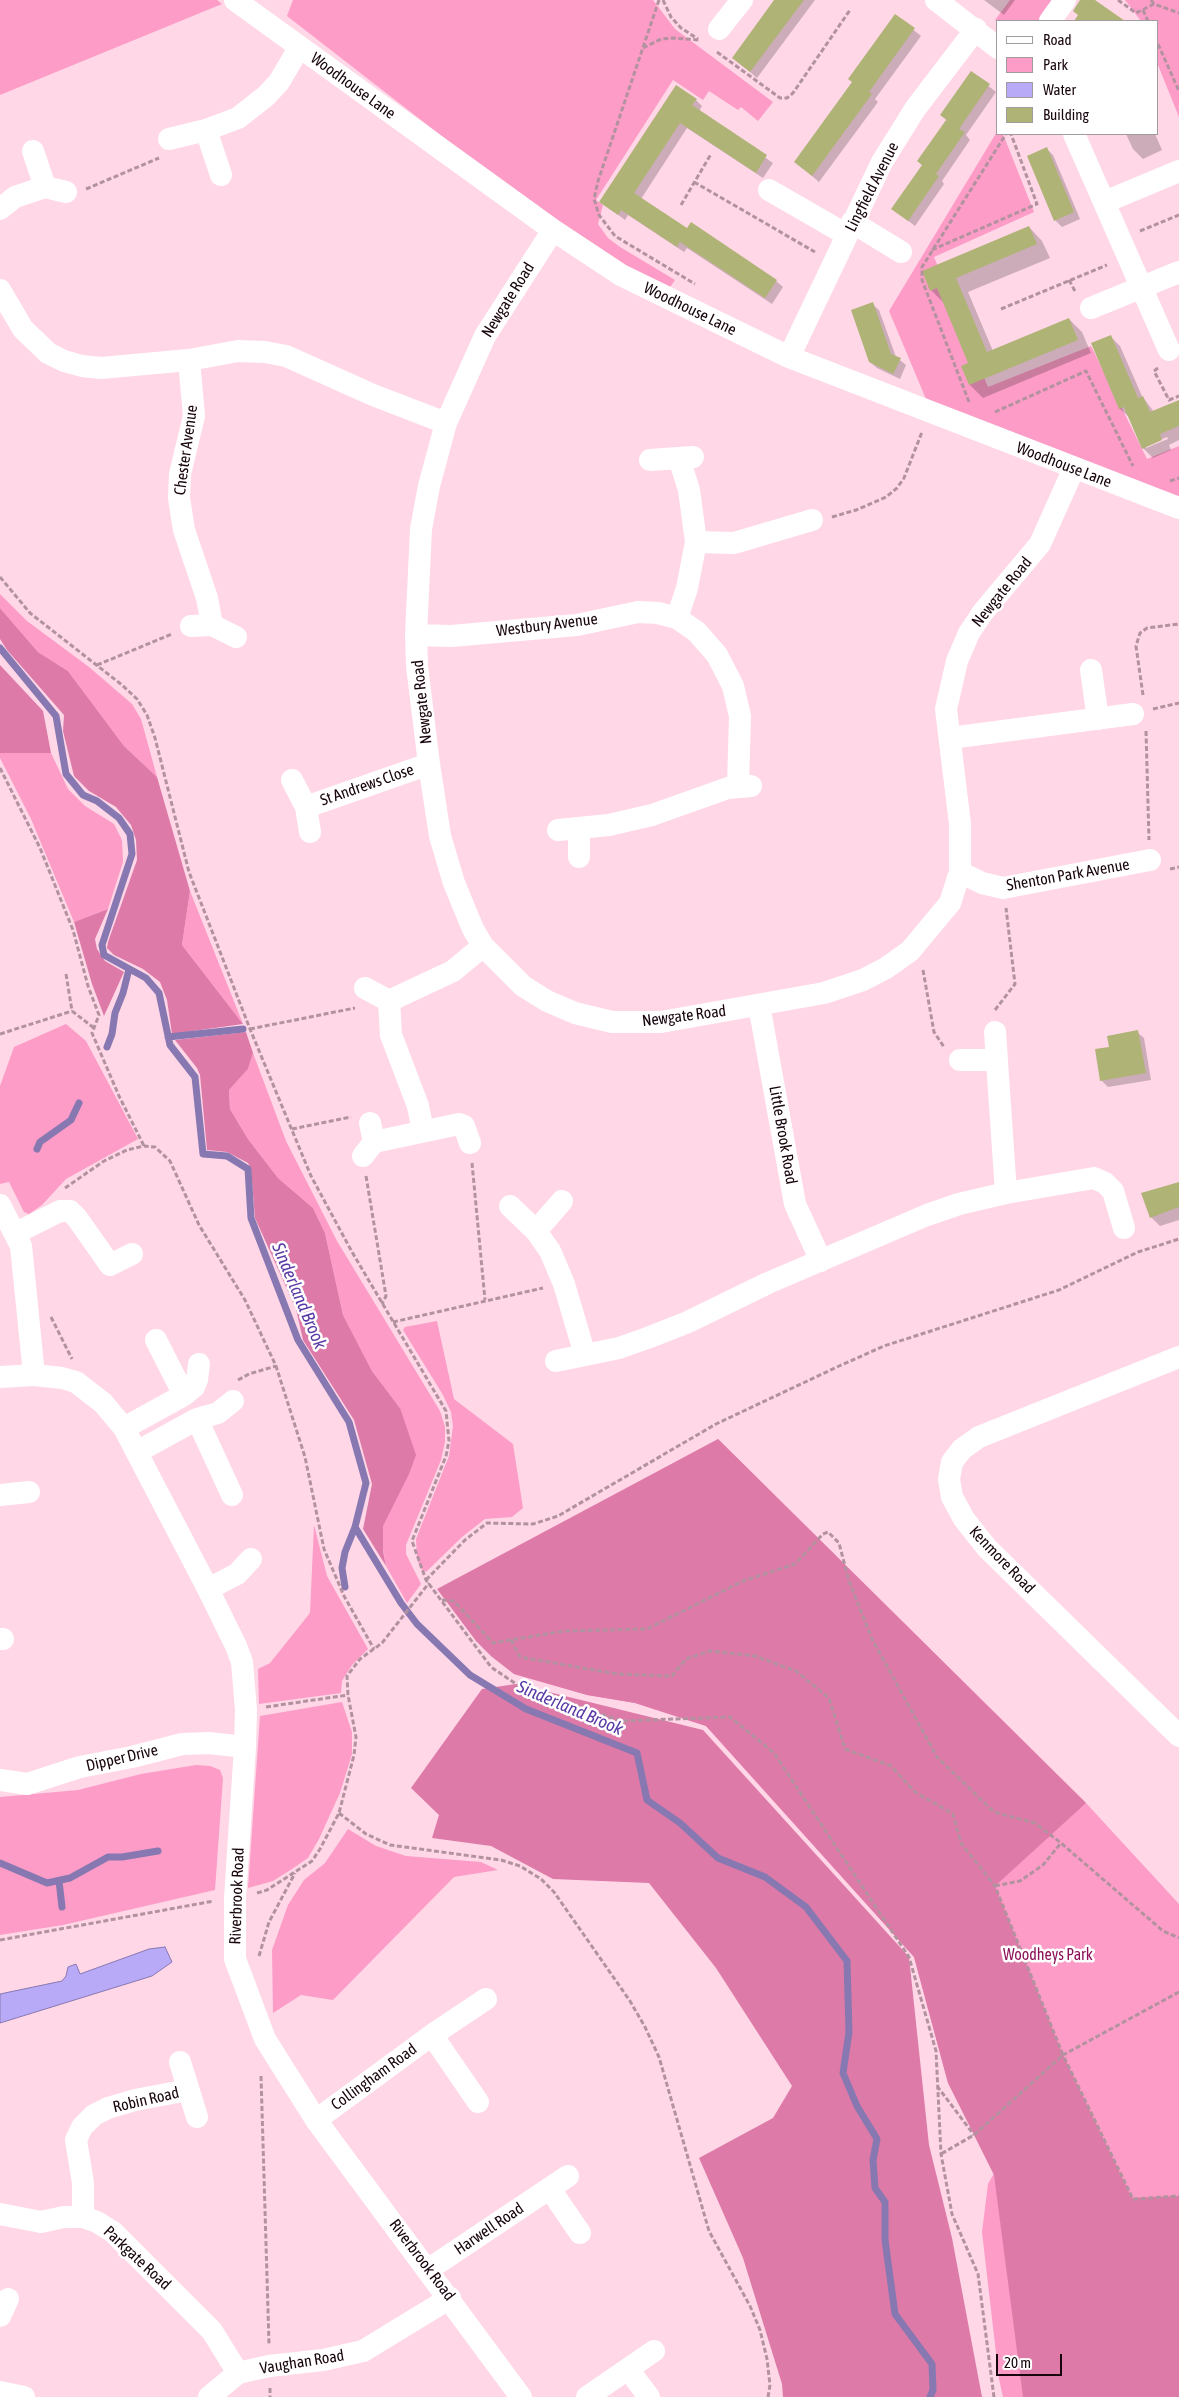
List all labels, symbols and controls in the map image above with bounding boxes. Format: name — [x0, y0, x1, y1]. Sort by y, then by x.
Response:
legend — [996, 20, 1159, 135]
text: Road — [1043, 31, 1072, 48]
street label: Woodhouse Lane — [307, 49, 399, 123]
text: Park — [1043, 56, 1068, 73]
text: Water — [1043, 81, 1076, 98]
text: Building — [1043, 106, 1089, 123]
street label: Lingfield Avenue — [841, 139, 903, 235]
street label: Newgate Road — [477, 259, 539, 341]
street label: Woodhouse Lane — [641, 278, 739, 340]
street label: Chester Avenue — [170, 404, 202, 496]
street label: Woodhouse Lane — [1014, 438, 1114, 492]
street label: Newgate Road — [968, 553, 1036, 631]
street label: Westbury Avenue — [495, 609, 599, 641]
street label: Newgate Road — [408, 659, 436, 745]
street label: St Andrews Close — [318, 760, 416, 810]
street label: Shenton Park Avenue — [1005, 855, 1131, 895]
street label: Newgate Road — [641, 1001, 727, 1031]
street label: Little Brook Road — [765, 1084, 801, 1186]
water label: Sinderland Brook — [267, 1240, 331, 1352]
street label: Kenmore Road — [965, 1522, 1039, 1598]
water label: Sinderland Brook — [514, 1676, 626, 1740]
street label: Dipper Drive — [84, 1740, 160, 1776]
street label: Riverbrook Road — [226, 1847, 248, 1945]
park label: Woodheys Park — [1003, 1945, 1093, 1965]
street label: Collingham Road — [328, 2040, 420, 2114]
street label: Robin Road — [111, 2083, 181, 2117]
street label: Harwell Road — [451, 2199, 527, 2259]
street label: Riverbrook Road — [385, 2215, 459, 2305]
street label: Parkgate Road — [99, 2222, 175, 2294]
scale bar — [999, 2344, 1065, 2376]
street label: Vaughan Road — [258, 2346, 346, 2378]
text: 20 m — [1004, 2354, 1031, 2371]

